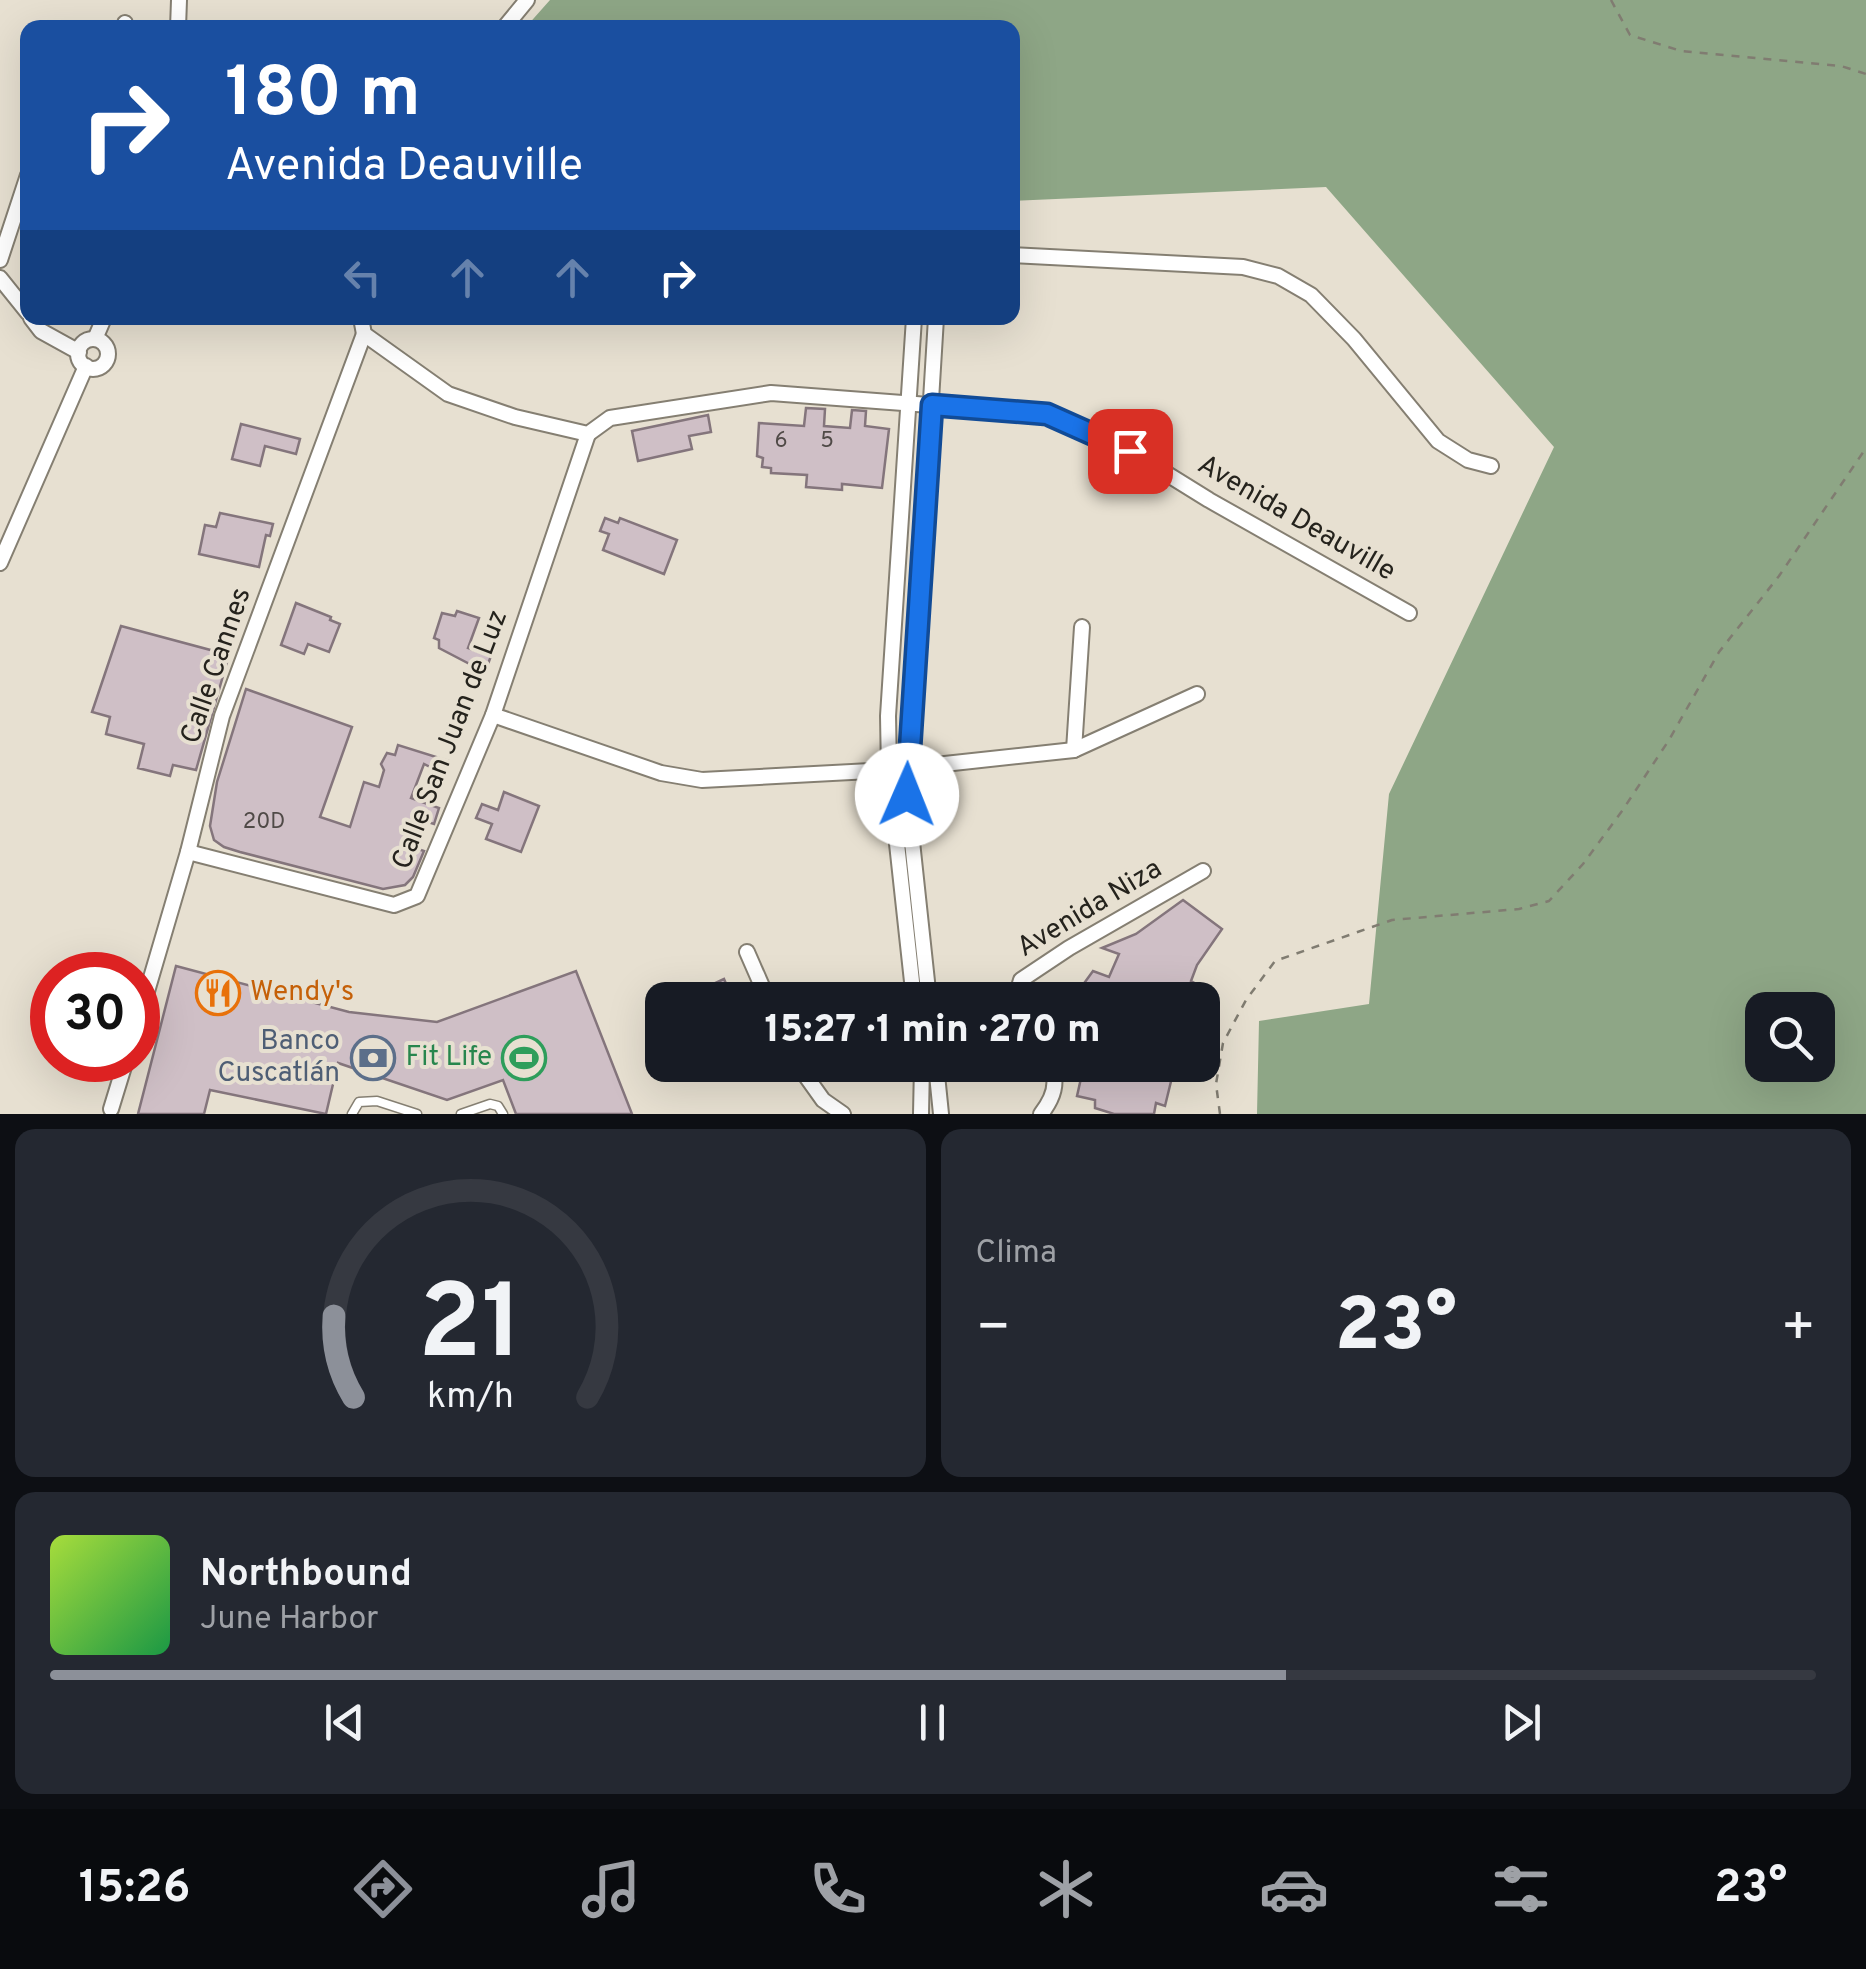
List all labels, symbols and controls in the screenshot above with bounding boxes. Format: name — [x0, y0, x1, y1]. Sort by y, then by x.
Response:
text: 180 m — [225, 52, 421, 141]
icon: right — [60, 60, 190, 190]
text: Avenida Deauville — [225, 139, 583, 196]
icon: left — [335, 250, 390, 305]
icon: ahead — [440, 250, 495, 305]
icon: ahead — [545, 250, 600, 305]
icon: right — [650, 250, 705, 305]
pin — [1088, 409, 1173, 494]
icon: arrive — [1103, 424, 1158, 479]
house number: 6 — [774, 428, 788, 455]
house number: 5 — [820, 428, 834, 455]
street label: Avenida Deauville — [1191, 448, 1401, 590]
street label: Calle Cannes — [174, 583, 260, 749]
street label: Calle San Juan de Luz — [385, 605, 517, 875]
position arrow — [855, 743, 959, 847]
house number: 20D — [243, 809, 285, 836]
street label: Avenida Niza — [1011, 852, 1169, 966]
speed limit sign: 30 — [30, 952, 160, 1082]
restaurant icon: Wendy's — [195, 970, 241, 1016]
place label: Wendy's — [250, 975, 354, 1011]
map controls — [1745, 992, 1835, 1082]
button: search — [1745, 992, 1835, 1082]
text: 15:27 · 1 min · 270 m — [764, 1007, 1101, 1056]
place label: Banco Cuscatlán — [217, 1024, 340, 1092]
bank icon: Banco Cuscatlán — [350, 1035, 396, 1081]
sports icon: Fit Life — [501, 1035, 547, 1081]
place label: Fit Life — [406, 1040, 492, 1076]
text: Clima — [976, 1234, 1057, 1274]
text: 21 — [418, 1263, 523, 1395]
text: 23° — [1335, 1282, 1457, 1377]
text: − — [976, 1295, 1011, 1365]
text: + — [1781, 1295, 1816, 1365]
text: km/h — [427, 1375, 514, 1421]
text: Northbound — [200, 1551, 412, 1600]
text: June Harbor — [200, 1600, 379, 1640]
icon: previous — [317, 1695, 372, 1750]
icon: pause — [905, 1695, 960, 1750]
icon: next — [1494, 1695, 1549, 1750]
icon: directions — [348, 1854, 418, 1924]
icon: music — [576, 1854, 646, 1924]
icon: phone — [803, 1854, 873, 1924]
icon: climate — [1031, 1854, 1101, 1924]
icon: car — [1259, 1854, 1329, 1924]
icon: filters — [1486, 1854, 1556, 1924]
text: 15:26 — [79, 1861, 190, 1918]
text: 23° — [1714, 1861, 1787, 1918]

